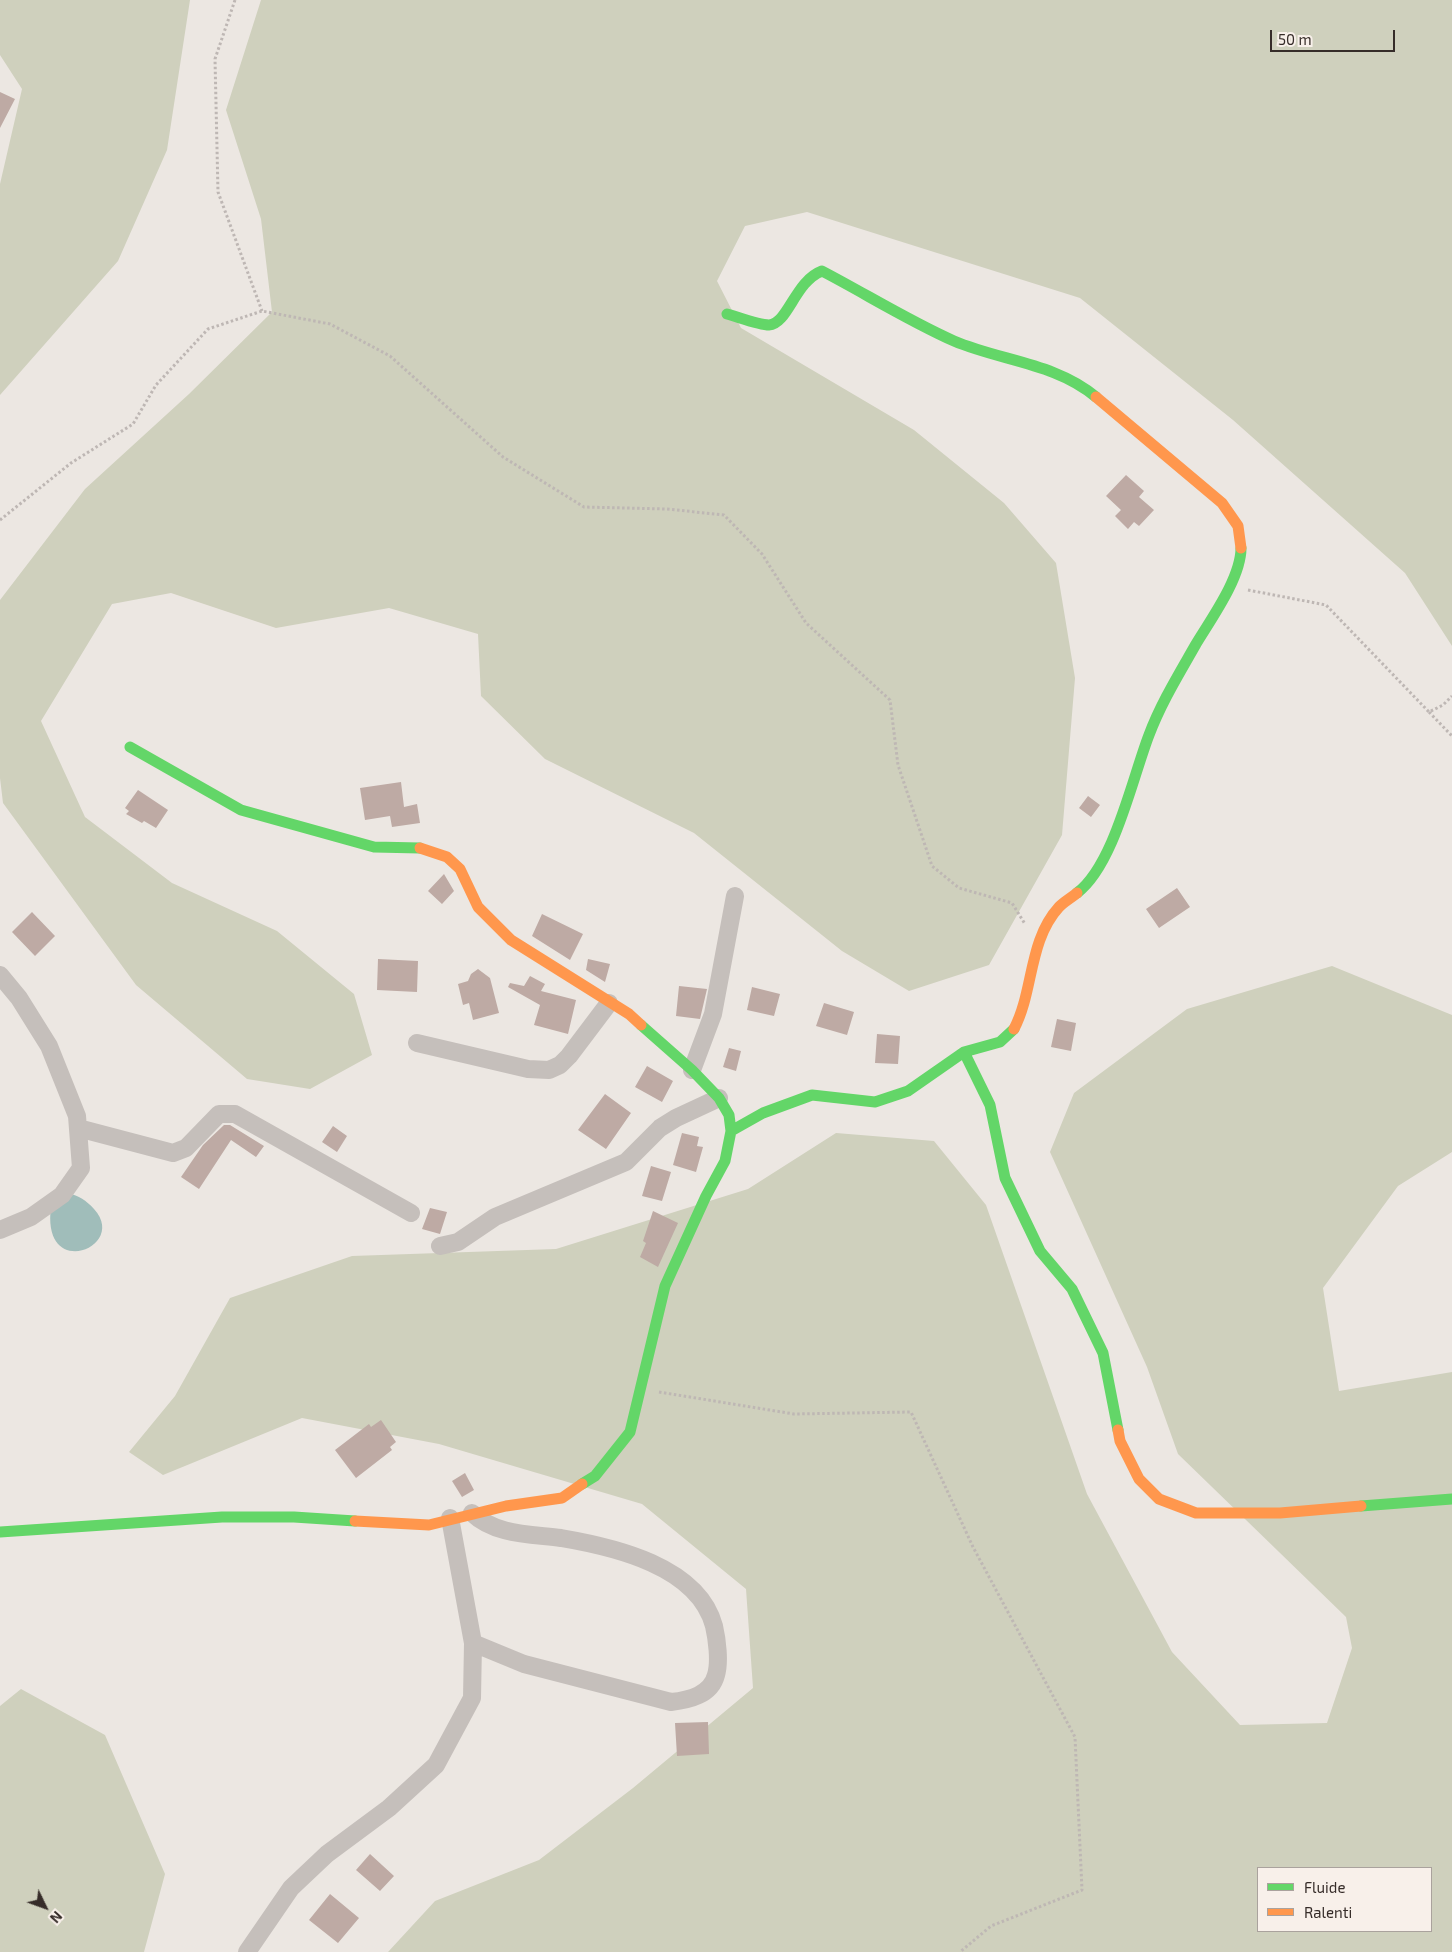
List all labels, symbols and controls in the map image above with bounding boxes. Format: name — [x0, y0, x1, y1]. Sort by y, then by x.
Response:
scale bar — [1272, 20, 1397, 52]
text: 50 m — [1278, 30, 1312, 48]
legend — [1257, 1867, 1432, 1932]
text: Fluide — [1304, 1878, 1345, 1896]
north arrow — [20, 1882, 70, 1932]
text: Ralenti — [1304, 1903, 1352, 1921]
text: N — [47, 1908, 66, 1927]

